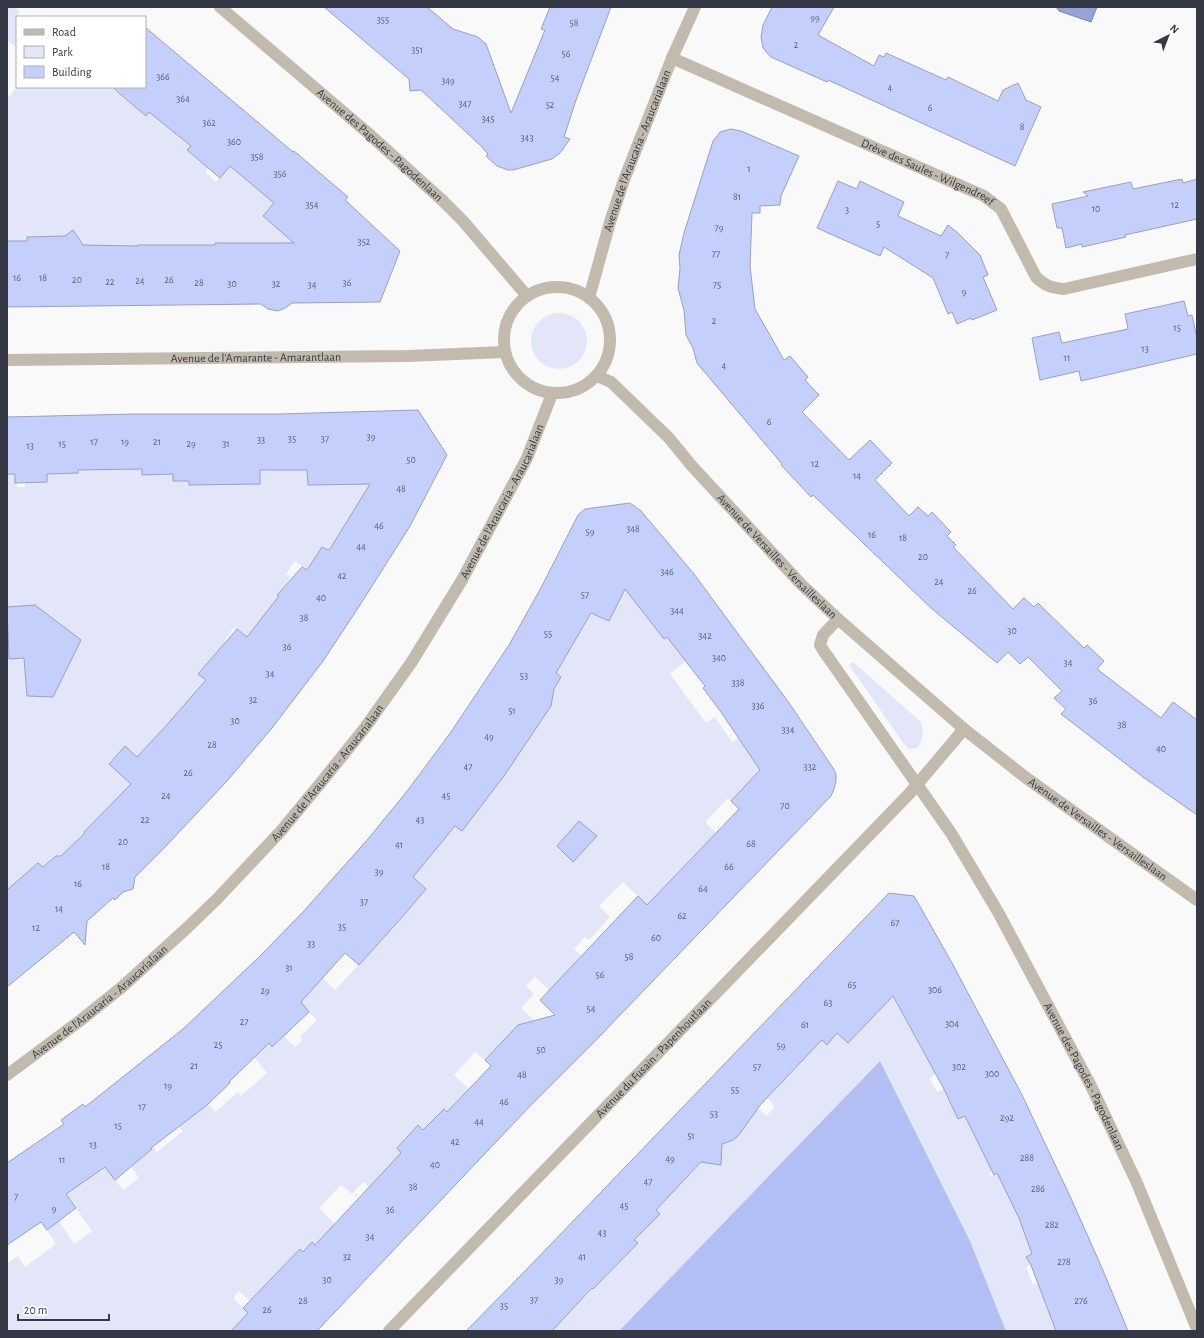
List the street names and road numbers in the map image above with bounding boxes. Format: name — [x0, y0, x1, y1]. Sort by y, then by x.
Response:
street label: Avenue de l'Araucaria - Araucarialaan — [602, 68, 673, 233]
street label: Avenue des Pagodes - Pagodenlaan — [314, 86, 445, 204]
street label: Drève des Saules - Wilgendreef — [860, 137, 998, 208]
street label: Avenue de l'Amarante - Amarantlaan — [171, 351, 341, 364]
street label: Avenue de l'Araucaria - Araucarialaan — [458, 422, 546, 581]
street label: Avenue de Versailles - Versailleslaan — [715, 491, 839, 621]
street label: Avenue de l'Araucaria - Araucarialaan — [269, 702, 386, 844]
street label: Avenue de Versailles - Versailleslaan — [1026, 775, 1169, 883]
street label: Avenue de l'Araucaria - Araucarialaan — [29, 943, 170, 1061]
street label: Avenue du Fusain - Papenhoutlaan — [593, 996, 713, 1120]
street label: Avenue des Pagodes - Pagodenlaan — [1042, 1001, 1126, 1152]

